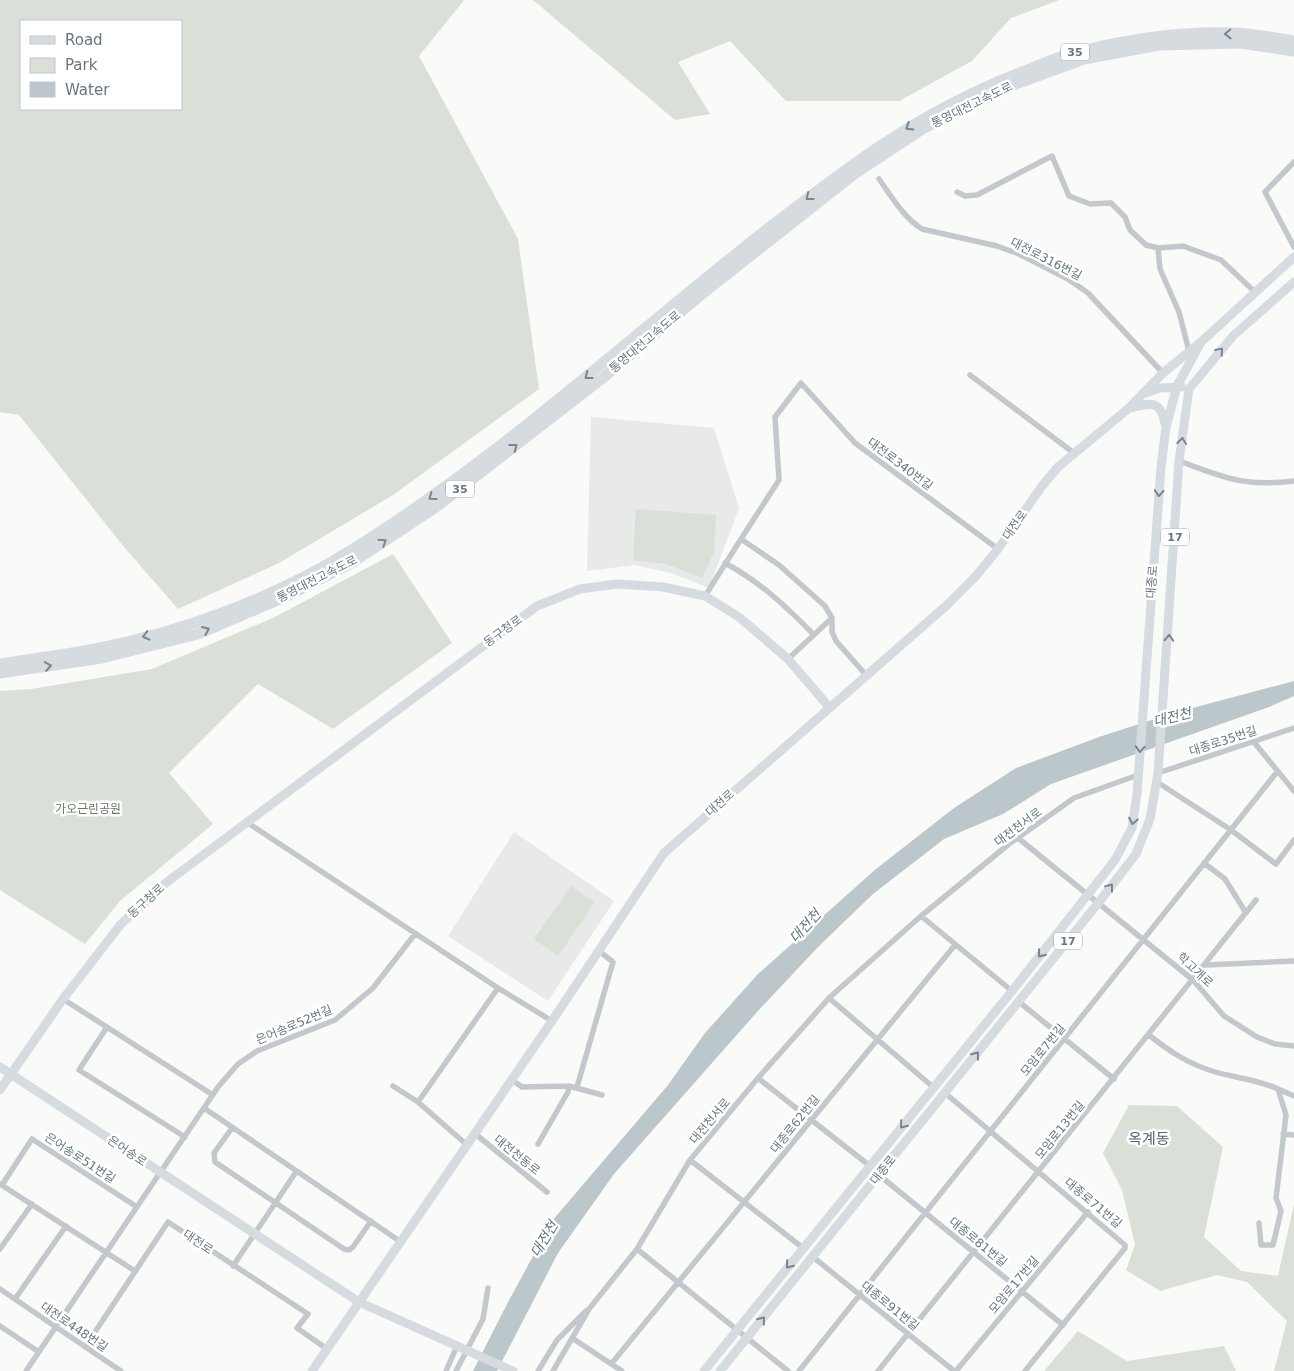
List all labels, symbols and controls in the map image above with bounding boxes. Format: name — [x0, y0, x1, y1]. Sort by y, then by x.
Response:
legend — [20, 20, 182, 110]
one-way arrow — [1224, 29, 1232, 39]
text: Road — [65, 31, 103, 49]
road number: 35 — [1061, 44, 1089, 61]
text: Park — [65, 56, 98, 74]
street label: 통영대전고속도로 — [929, 79, 1015, 131]
text: Water — [65, 81, 110, 99]
one-way arrow — [905, 120, 914, 130]
one-way arrow — [806, 191, 815, 200]
street label: 대전로316번길 — [1008, 235, 1084, 283]
street label: 통영대전고속도로 — [607, 308, 683, 376]
one-way arrow — [1214, 347, 1223, 356]
one-way arrow — [584, 370, 594, 379]
street label: 대전로340번길 — [865, 435, 935, 493]
one-way arrow — [1176, 436, 1187, 444]
one-way arrow — [508, 444, 517, 452]
road number: 35 — [446, 480, 474, 498]
one-way arrow — [1153, 489, 1164, 497]
one-way arrow — [428, 491, 438, 500]
street label: 대전로 — [1000, 507, 1030, 543]
road number: 17 — [1161, 528, 1189, 546]
one-way arrow — [377, 539, 386, 549]
street label: 통영대전고속도로 — [274, 553, 360, 605]
street label: 대종로 — [1144, 565, 1160, 599]
street label: 동구청로 — [481, 612, 525, 650]
one-way arrow — [201, 626, 210, 637]
one-way arrow — [142, 630, 150, 641]
one-way arrow — [1163, 633, 1174, 641]
one-way arrow — [44, 662, 53, 672]
water label: 대전천 — [1151, 704, 1194, 729]
street label: 대종로35번길 — [1187, 723, 1259, 759]
one-way arrow — [1134, 745, 1145, 753]
street label: 대전로 — [703, 787, 737, 819]
park label: 가오근린공원 — [55, 802, 121, 816]
street label: 대전천서로 — [992, 805, 1044, 849]
one-way arrow — [1128, 817, 1138, 826]
street label: 동구청로 — [125, 881, 167, 921]
one-way arrow — [1105, 884, 1113, 893]
water label: 대전천 — [786, 905, 825, 946]
road number: 17 — [1054, 932, 1082, 949]
one-way arrow — [1038, 948, 1047, 958]
street label: 학고개로 — [1174, 950, 1216, 990]
street label: 은어송로52번길 — [254, 1003, 334, 1047]
street label: 모암로7번길 — [1018, 1021, 1068, 1079]
one-way arrow — [970, 1052, 978, 1061]
street label: 대종로62번길 — [767, 1092, 823, 1156]
street label: 대전천서로 — [687, 1095, 733, 1147]
street label: 모암로13번길 — [1032, 1098, 1088, 1162]
one-way arrow — [900, 1119, 908, 1128]
street label: 은어송로51번길 — [42, 1130, 118, 1186]
district label: 옥계동 — [1128, 1130, 1170, 1148]
street label: 대전천동로 — [491, 1132, 543, 1178]
street label: 은어송로 — [105, 1133, 149, 1169]
street label: 대종로 — [867, 1153, 899, 1187]
street label: 대종로71번길 — [1062, 1175, 1124, 1231]
street label: 대종로81번길 — [946, 1214, 1010, 1270]
water label: 대전천 — [527, 1217, 561, 1260]
street label: 대전로 — [180, 1227, 216, 1257]
street label: 모암로17번길 — [986, 1254, 1042, 1316]
one-way arrow — [787, 1259, 795, 1268]
street label: 대종로91번길 — [858, 1278, 922, 1334]
street label: 대전로448번길 — [38, 1299, 110, 1355]
one-way arrow — [756, 1316, 765, 1325]

